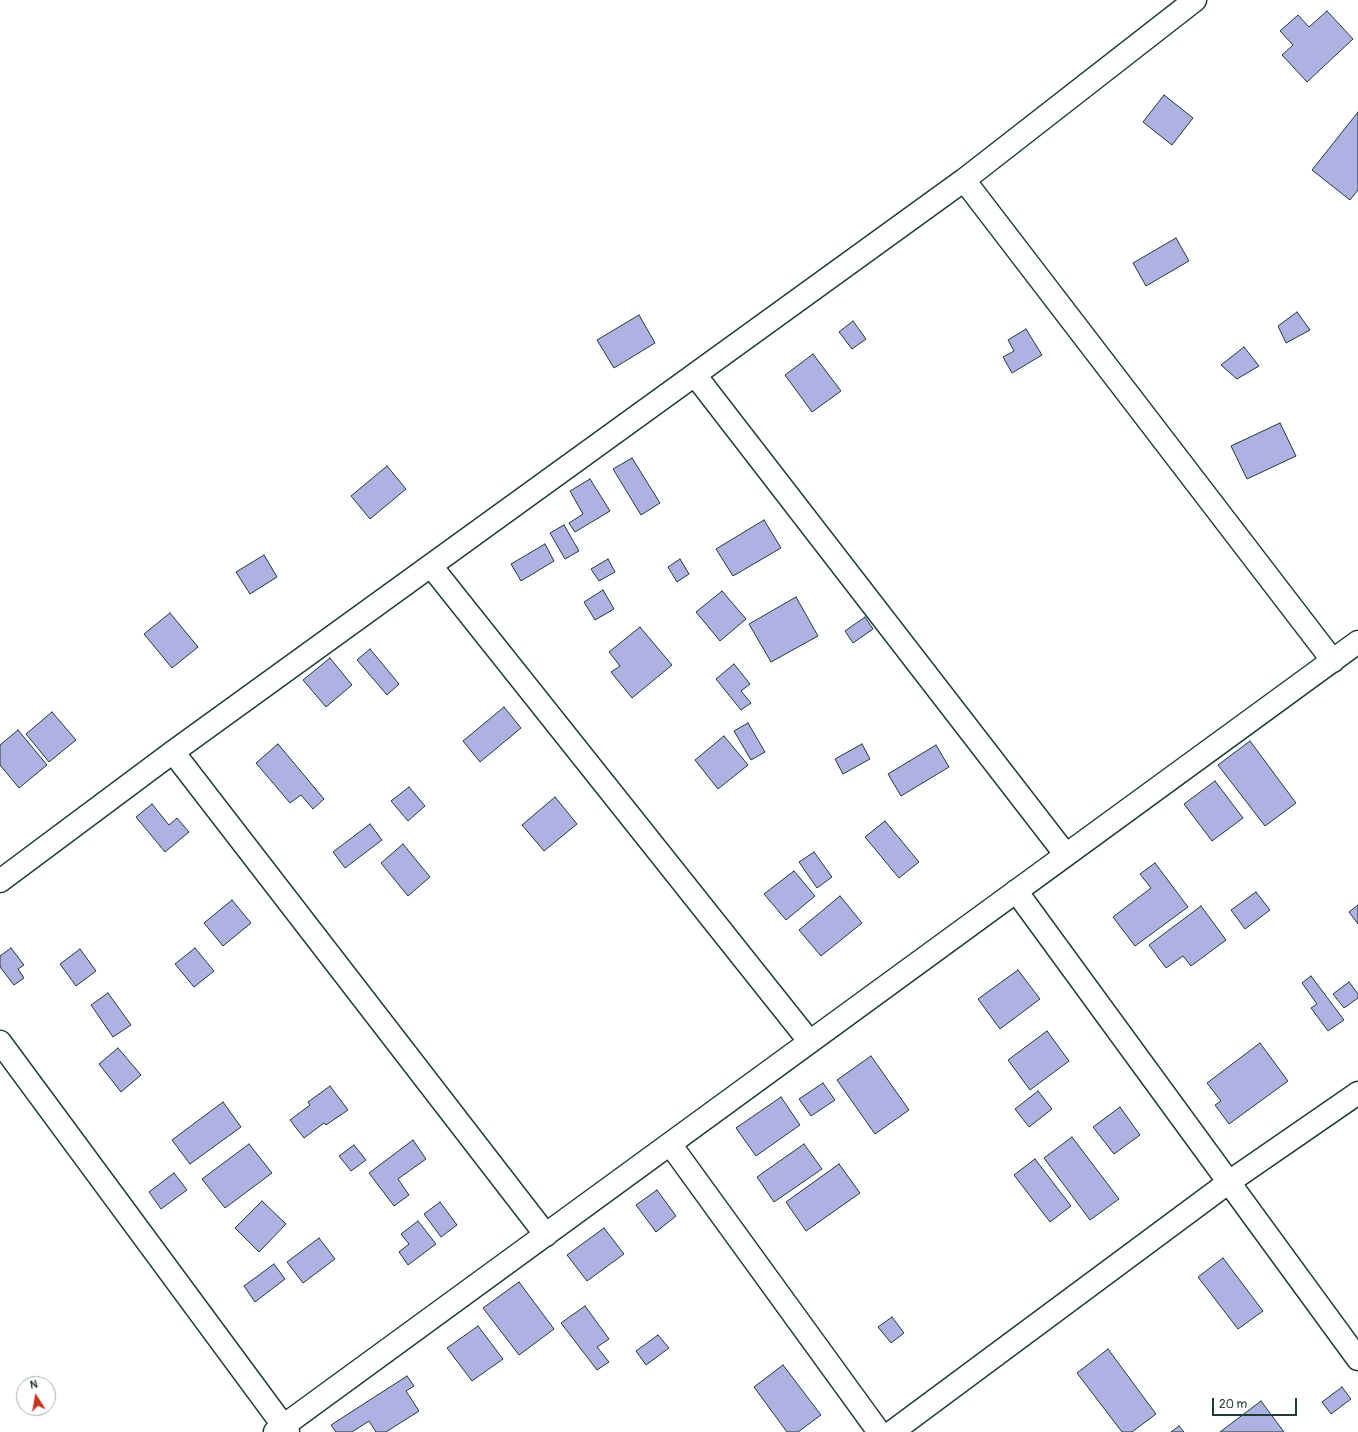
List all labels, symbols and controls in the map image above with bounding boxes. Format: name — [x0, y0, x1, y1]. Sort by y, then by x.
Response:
north arrow — [16, 1376, 56, 1416]
text: N — [29, 1378, 39, 1392]
scale bar — [1214, 1390, 1299, 1416]
text: 20 m — [1219, 1397, 1247, 1412]

